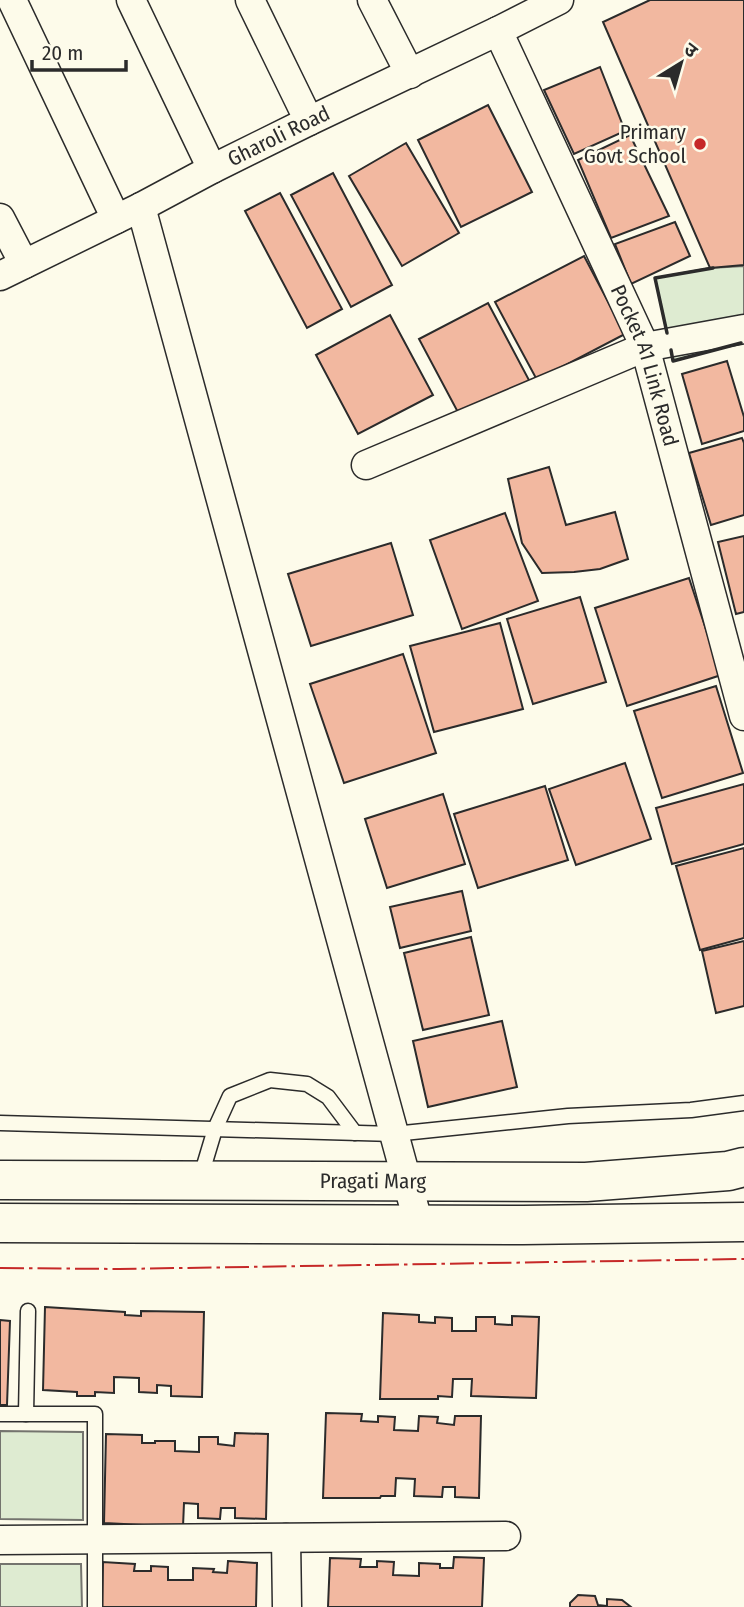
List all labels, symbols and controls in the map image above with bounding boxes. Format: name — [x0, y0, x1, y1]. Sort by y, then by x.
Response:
scale bar — [32, 28, 126, 72]
north arrow — [646, 28, 716, 98]
text: उ — [680, 37, 703, 63]
text: 20 m — [42, 40, 83, 66]
street label: Gharoli Road — [223, 100, 334, 172]
place label: Primary Govt School — [584, 119, 687, 169]
marker: Primary Govt School — [692, 136, 708, 152]
street label: Pocket A1 Link Road — [605, 281, 684, 449]
street label: Pragati Marg — [320, 1168, 426, 1194]

